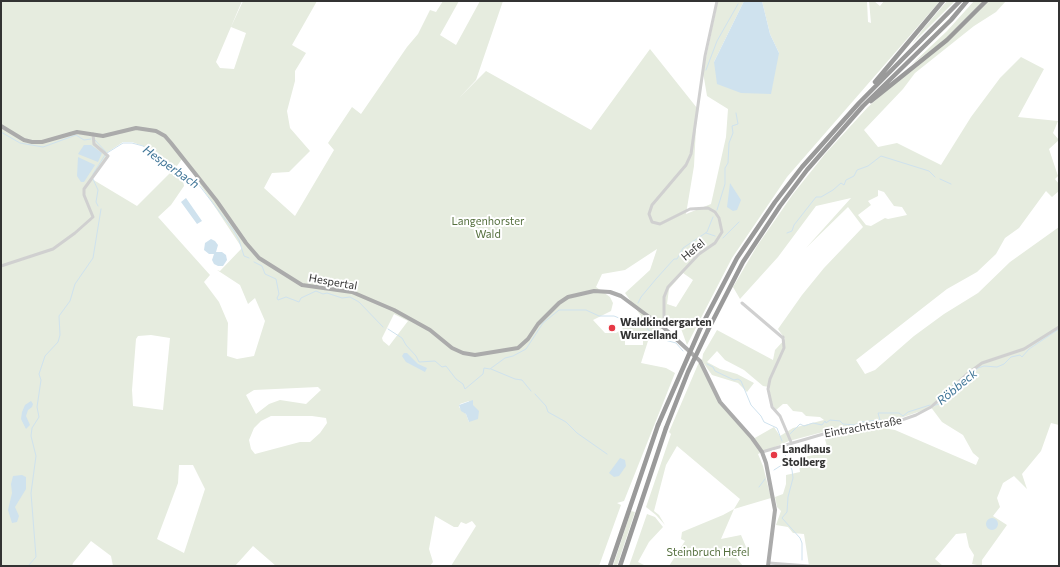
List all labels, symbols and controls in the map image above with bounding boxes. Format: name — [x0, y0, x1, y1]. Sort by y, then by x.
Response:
water label: Hesperbach — [140, 142, 202, 192]
park label: Langenhorster Wald — [452, 214, 524, 240]
street label: Hefel — [679, 236, 707, 264]
street label: Hespertal — [308, 271, 358, 293]
place label: Waldkindergarten Wurzelland — [620, 315, 712, 341]
marker: Waldkindergarten Wurzelland — [607, 323, 617, 333]
water label: Röbbeck — [934, 366, 980, 408]
street label: Eintrachtstraße — [823, 414, 903, 440]
place label: Landhaus Stolberg — [782, 442, 831, 468]
marker: Landhaus Stolberg — [769, 450, 779, 460]
park label: Steinbruch Hefel — [666, 545, 750, 559]

